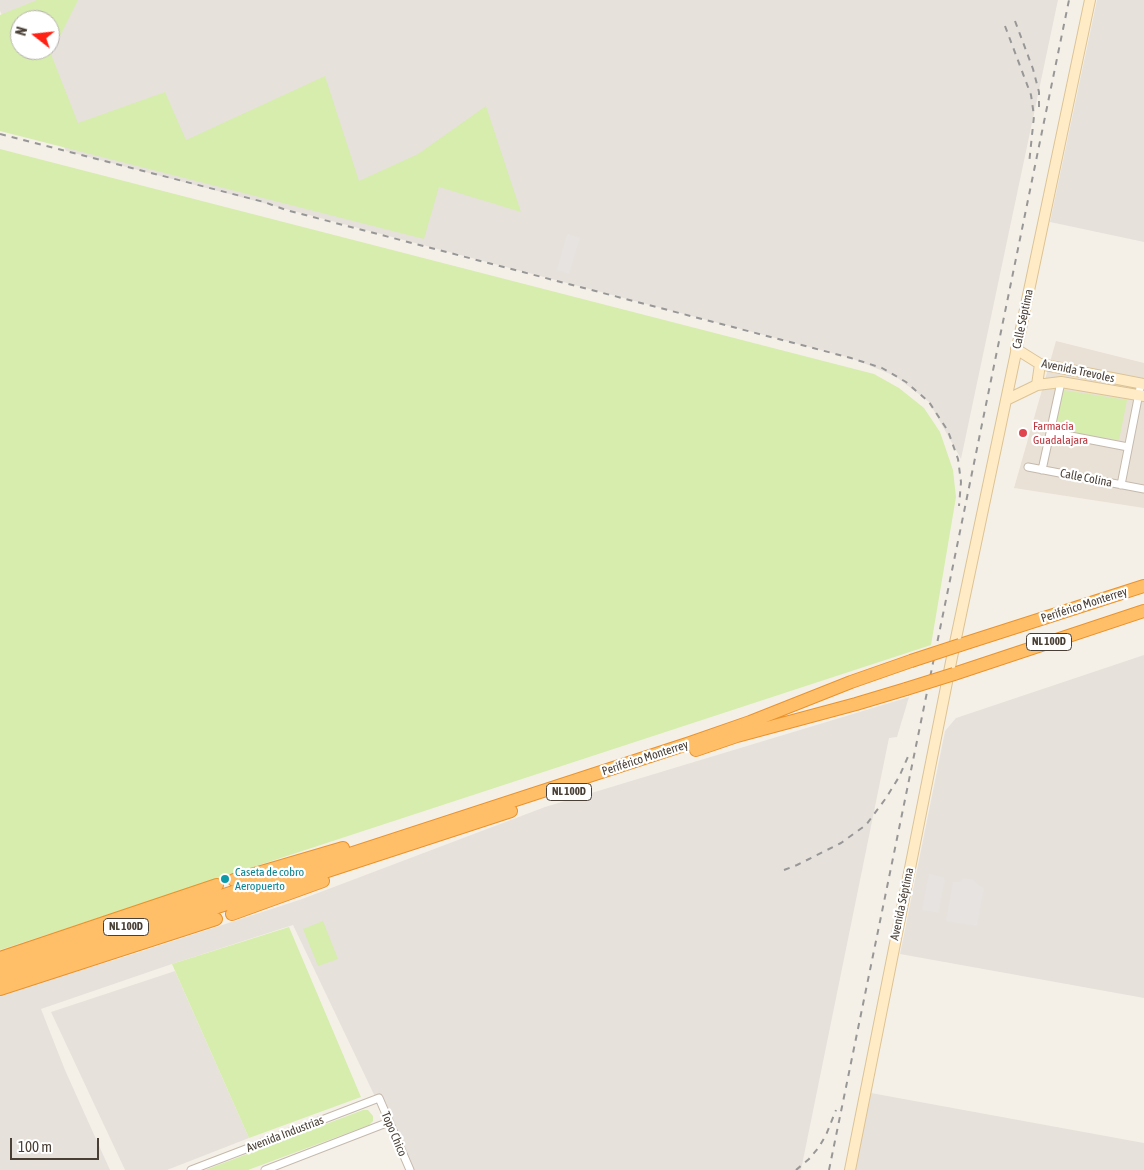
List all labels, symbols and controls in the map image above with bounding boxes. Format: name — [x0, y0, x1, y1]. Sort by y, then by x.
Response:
north arrow — [10, 10, 60, 60]
text: N — [13, 25, 30, 37]
street label: Calle Séptima — [1010, 288, 1036, 350]
street label: Avenida Trevoles — [1040, 356, 1116, 386]
place label: Farmacia Guadalajara — [1033, 419, 1088, 447]
marker: Farmacia Guadalajara — [1017, 427, 1029, 439]
street label: Calle Colina — [1059, 466, 1113, 490]
street label: Periférico Monterrey — [1039, 584, 1129, 626]
road number: NL 100D — [1026, 634, 1072, 650]
street label: Periférico Monterrey — [600, 737, 690, 779]
road number: NL 100D — [546, 784, 592, 800]
place label: Caseta de cobro Aeropuerto — [235, 865, 304, 893]
street label: Avenida Séptima — [887, 866, 917, 942]
marker: Caseta de cobro Aeropuerto — [219, 873, 231, 885]
road number: NL 100D — [104, 919, 148, 936]
street label: Topo Chico — [378, 1109, 410, 1159]
street label: Avenida Industrias — [244, 1113, 326, 1155]
scale bar — [12, 1128, 101, 1160]
text: 100 m — [18, 1138, 52, 1155]

